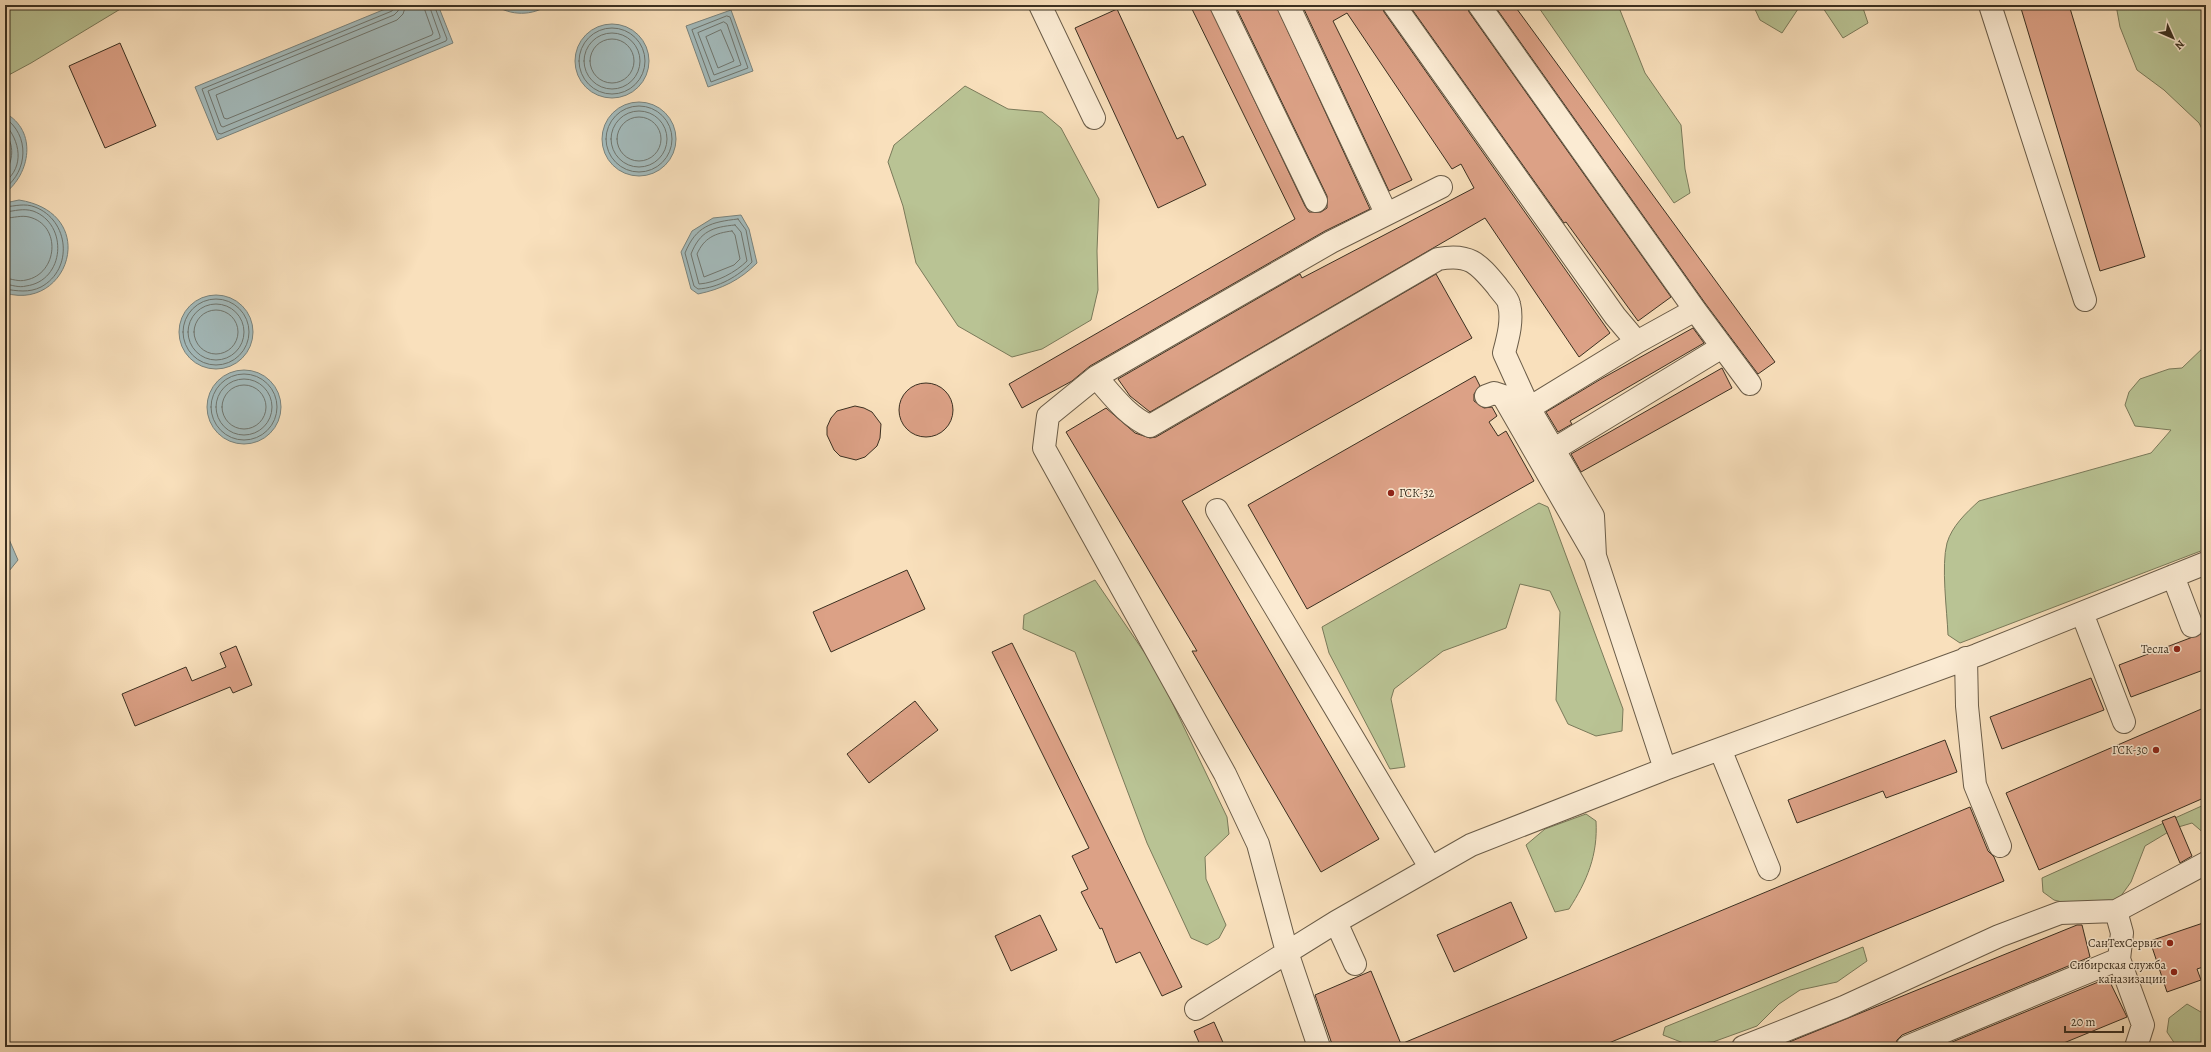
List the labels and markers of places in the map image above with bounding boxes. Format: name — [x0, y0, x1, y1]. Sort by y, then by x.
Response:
place label: ГСК-32 — [1399, 485, 1435, 501]
marker: ГСК-32 — [1386, 488, 1396, 498]
place label: Тесла — [2141, 641, 2169, 657]
marker: Тесла — [2172, 644, 2182, 654]
place label: ГСК-30 — [2112, 742, 2148, 758]
marker: ГСК-30 — [2151, 745, 2161, 755]
place label: СанТехСервис — [2088, 935, 2162, 951]
marker: СанТехСервис — [2165, 938, 2175, 948]
place label: Сибирская служба каназизации — [2070, 957, 2166, 987]
marker: Сибирская служба каназизации — [2169, 967, 2179, 977]

